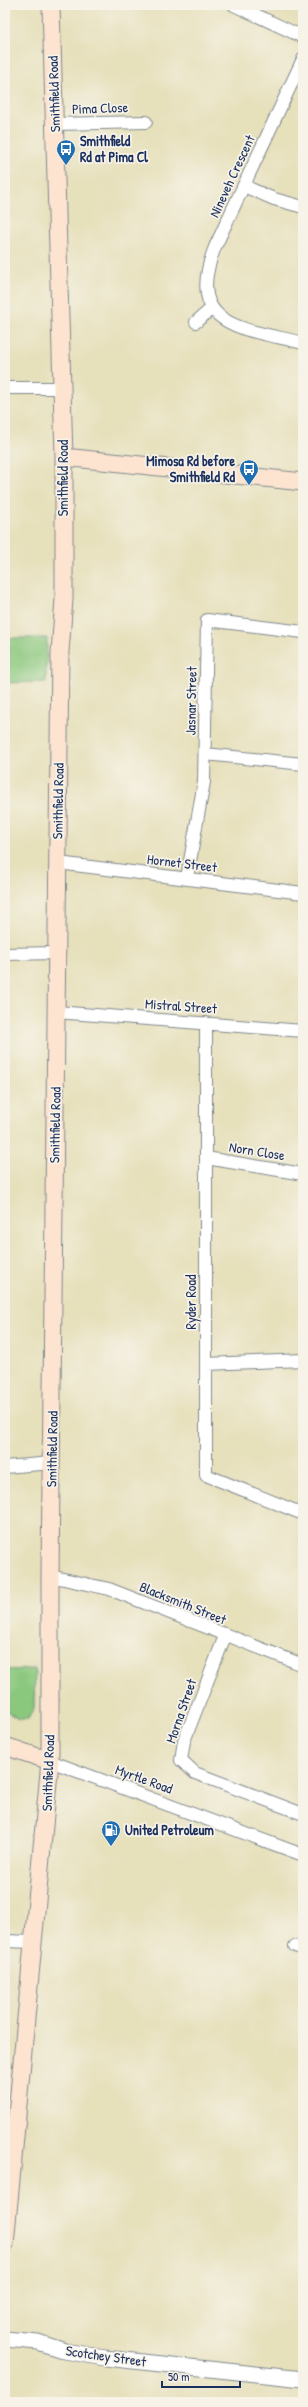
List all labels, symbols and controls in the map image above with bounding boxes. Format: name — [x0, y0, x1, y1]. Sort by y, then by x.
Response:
street label: Smithfield Road — [43, 55, 64, 132]
street label: Pima Close — [72, 97, 129, 118]
place label: Smithfield Rd at Pima Cl — [80, 131, 148, 166]
street label: Nineveh Crescent — [204, 131, 259, 220]
bus stop icon: Smithfield Rd at Pima Cl — [55, 138, 77, 166]
street label: Smithfield Road — [53, 439, 72, 516]
place label: Mimosa Rd before Smithfield Rd — [146, 451, 236, 486]
bus stop icon: Mimosa Rd before Smithfield Rd — [238, 458, 260, 486]
street label: Jasnar Street — [180, 666, 201, 736]
street label: Smithfield Road — [47, 762, 68, 839]
street label: Hornet Street — [146, 849, 218, 876]
street label: Mistral Street — [144, 994, 218, 1018]
street label: Smithfield Road — [44, 1086, 65, 1163]
street label: Norn Close — [228, 1137, 287, 1164]
street label: Ryder Road — [181, 1274, 201, 1329]
street label: Smithfield Road — [41, 1410, 62, 1487]
street label: Blacksmith Street — [137, 1576, 230, 1629]
street label: Morna Street — [161, 1676, 200, 1746]
street label: Smithfield Road — [37, 1734, 58, 1811]
street label: Myrtle Road — [112, 1759, 176, 1799]
fuel station icon: United Petroleum — [100, 1819, 122, 1847]
place label: United Petroleum — [125, 1820, 214, 1839]
street label: Scotchey Street — [65, 2340, 148, 2372]
scale bar — [162, 2363, 240, 2389]
text: 50 m — [168, 2368, 189, 2385]

